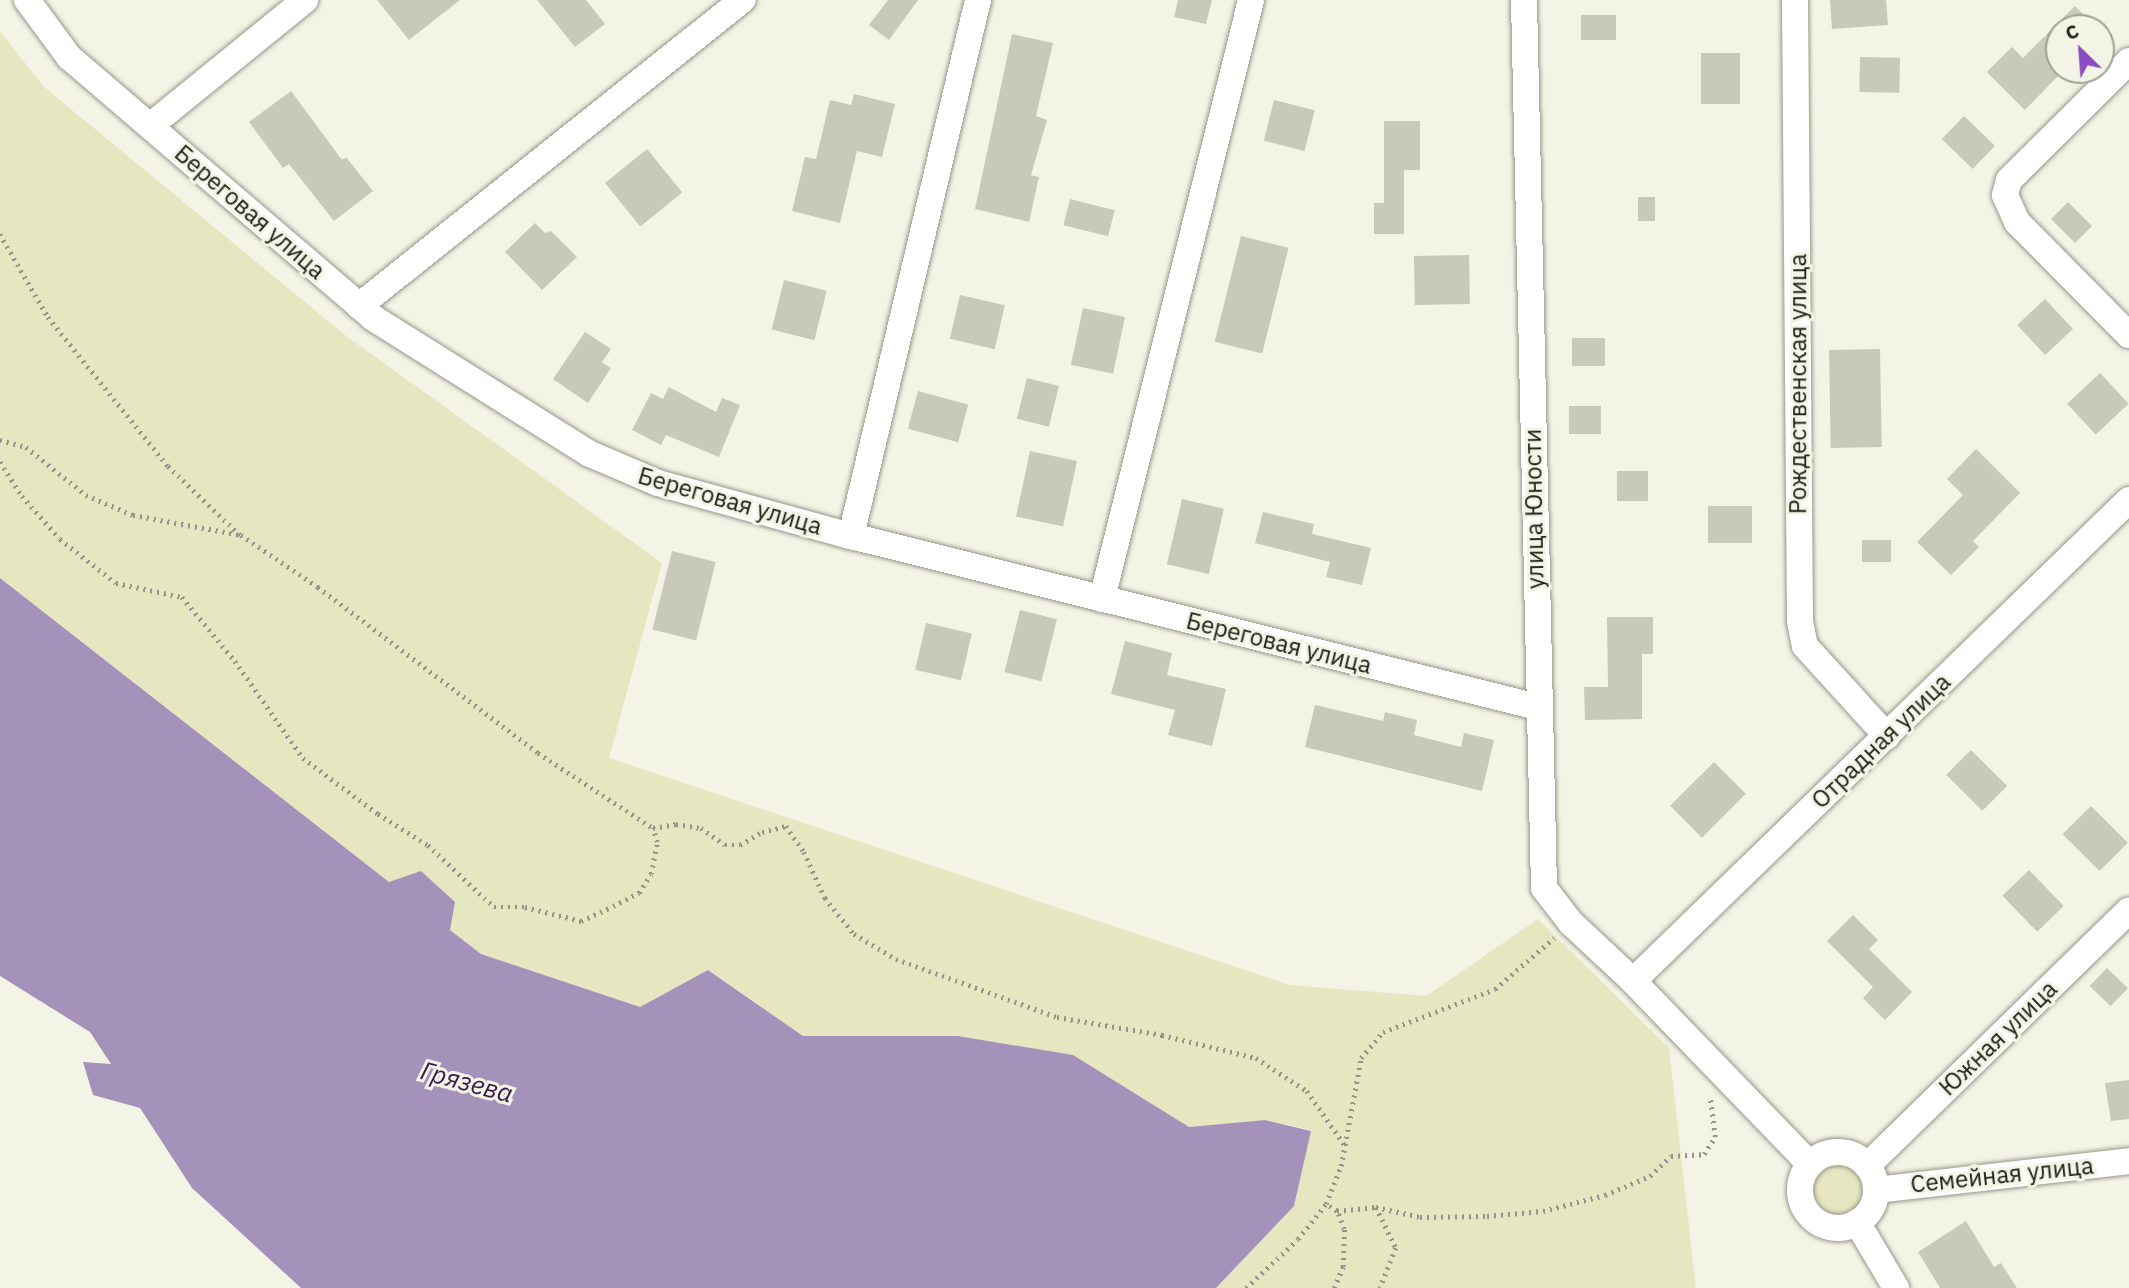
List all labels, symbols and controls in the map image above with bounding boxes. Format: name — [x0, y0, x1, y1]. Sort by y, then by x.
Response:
north arrow — [2045, 14, 2115, 84]
text: С — [2061, 18, 2083, 45]
street label: Береговая улица — [169, 139, 331, 285]
street label: Рождественская улица — [1784, 254, 1812, 514]
street label: улица Юности — [1518, 429, 1550, 589]
street label: Береговая улица — [635, 461, 825, 541]
street label: Береговая улица — [1183, 606, 1375, 680]
street label: Отрадная улица — [1806, 667, 1956, 815]
street label: Южная улица — [1933, 974, 2063, 1102]
water label: Грязева — [417, 1055, 517, 1109]
street label: Семейная улица — [1909, 1151, 2095, 1199]

